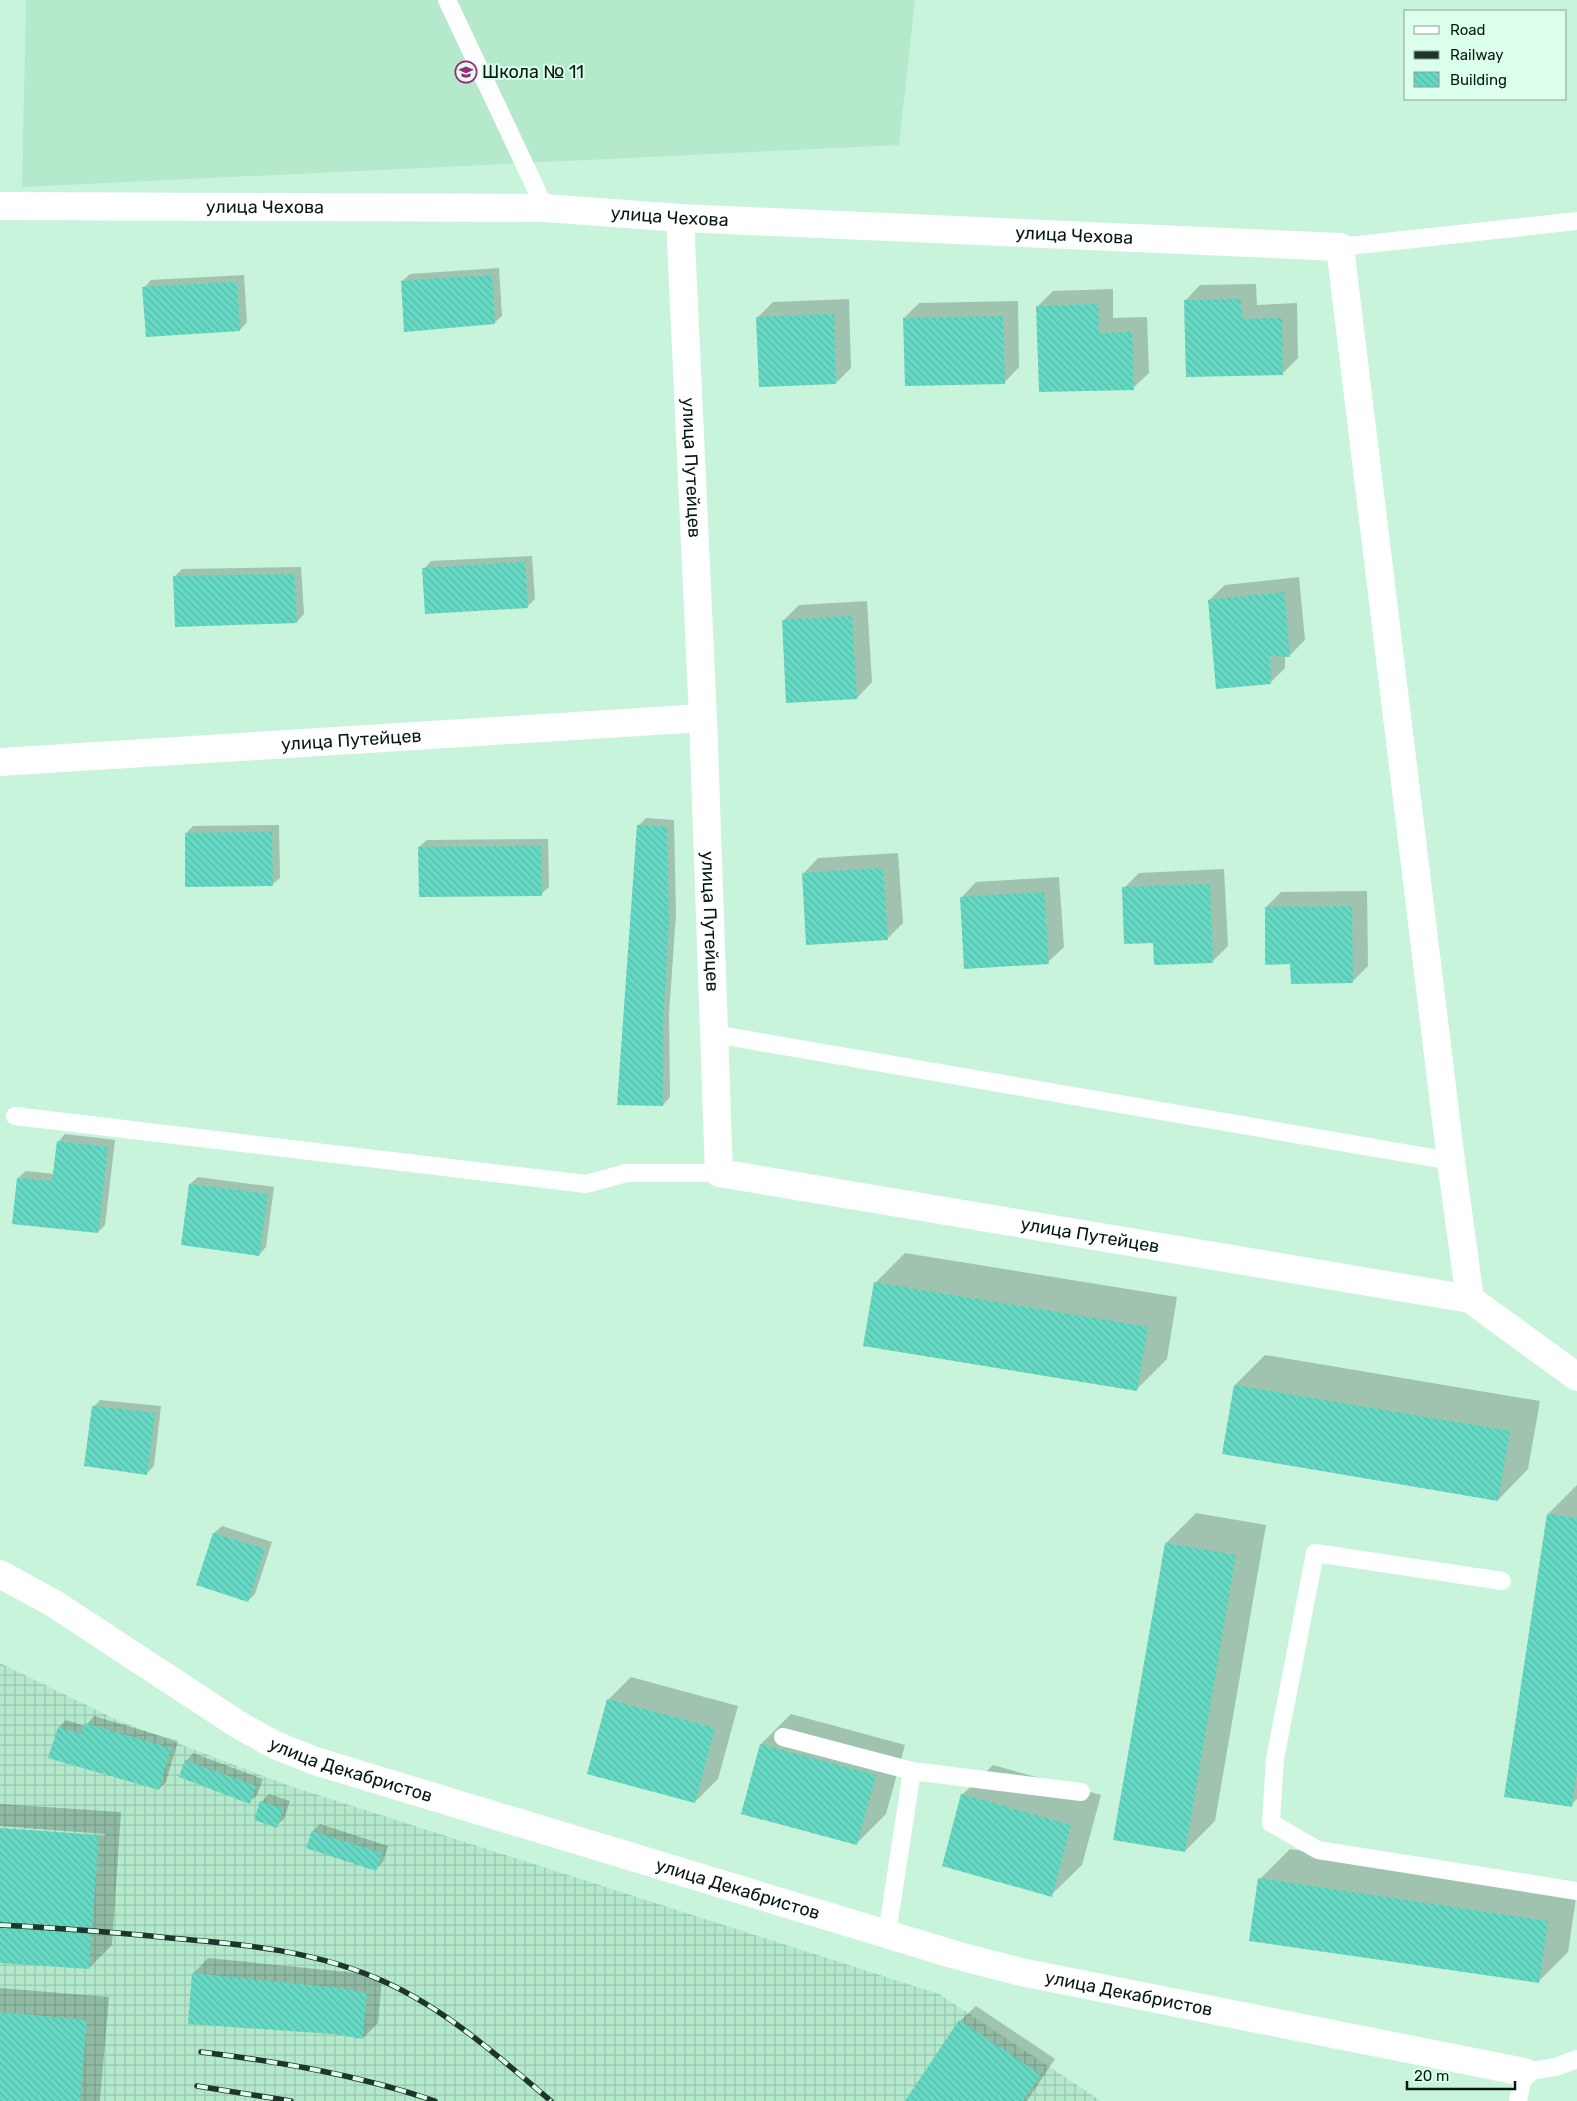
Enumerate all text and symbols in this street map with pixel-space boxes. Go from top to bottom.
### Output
legend [1404,10,1567,100]
text: Road [1450,21,1486,39]
text: Railway [1450,46,1504,64]
school or university icon: Школа № 11 [454,60,478,84]
place label: Школа № 11 [482,61,584,83]
text: Building [1450,71,1507,89]
street label: улица Чехова [206,196,324,218]
street label: улица Чехова [610,202,729,231]
street label: улица Чехова [1015,222,1134,249]
street label: улица Путейцев [677,397,706,538]
street label: улица Путейцев [280,725,422,755]
street label: улица Путейцев [697,851,724,992]
street label: улица Путейцев [1019,1213,1161,1258]
street label: улица Декабристов [265,1733,435,1807]
street label: улица Декабристов [653,1854,823,1924]
street label: улица Декабристов [1043,1966,1215,2021]
scale bar [1407,2058,1514,2090]
text: 20 m [1414,2067,1449,2085]

